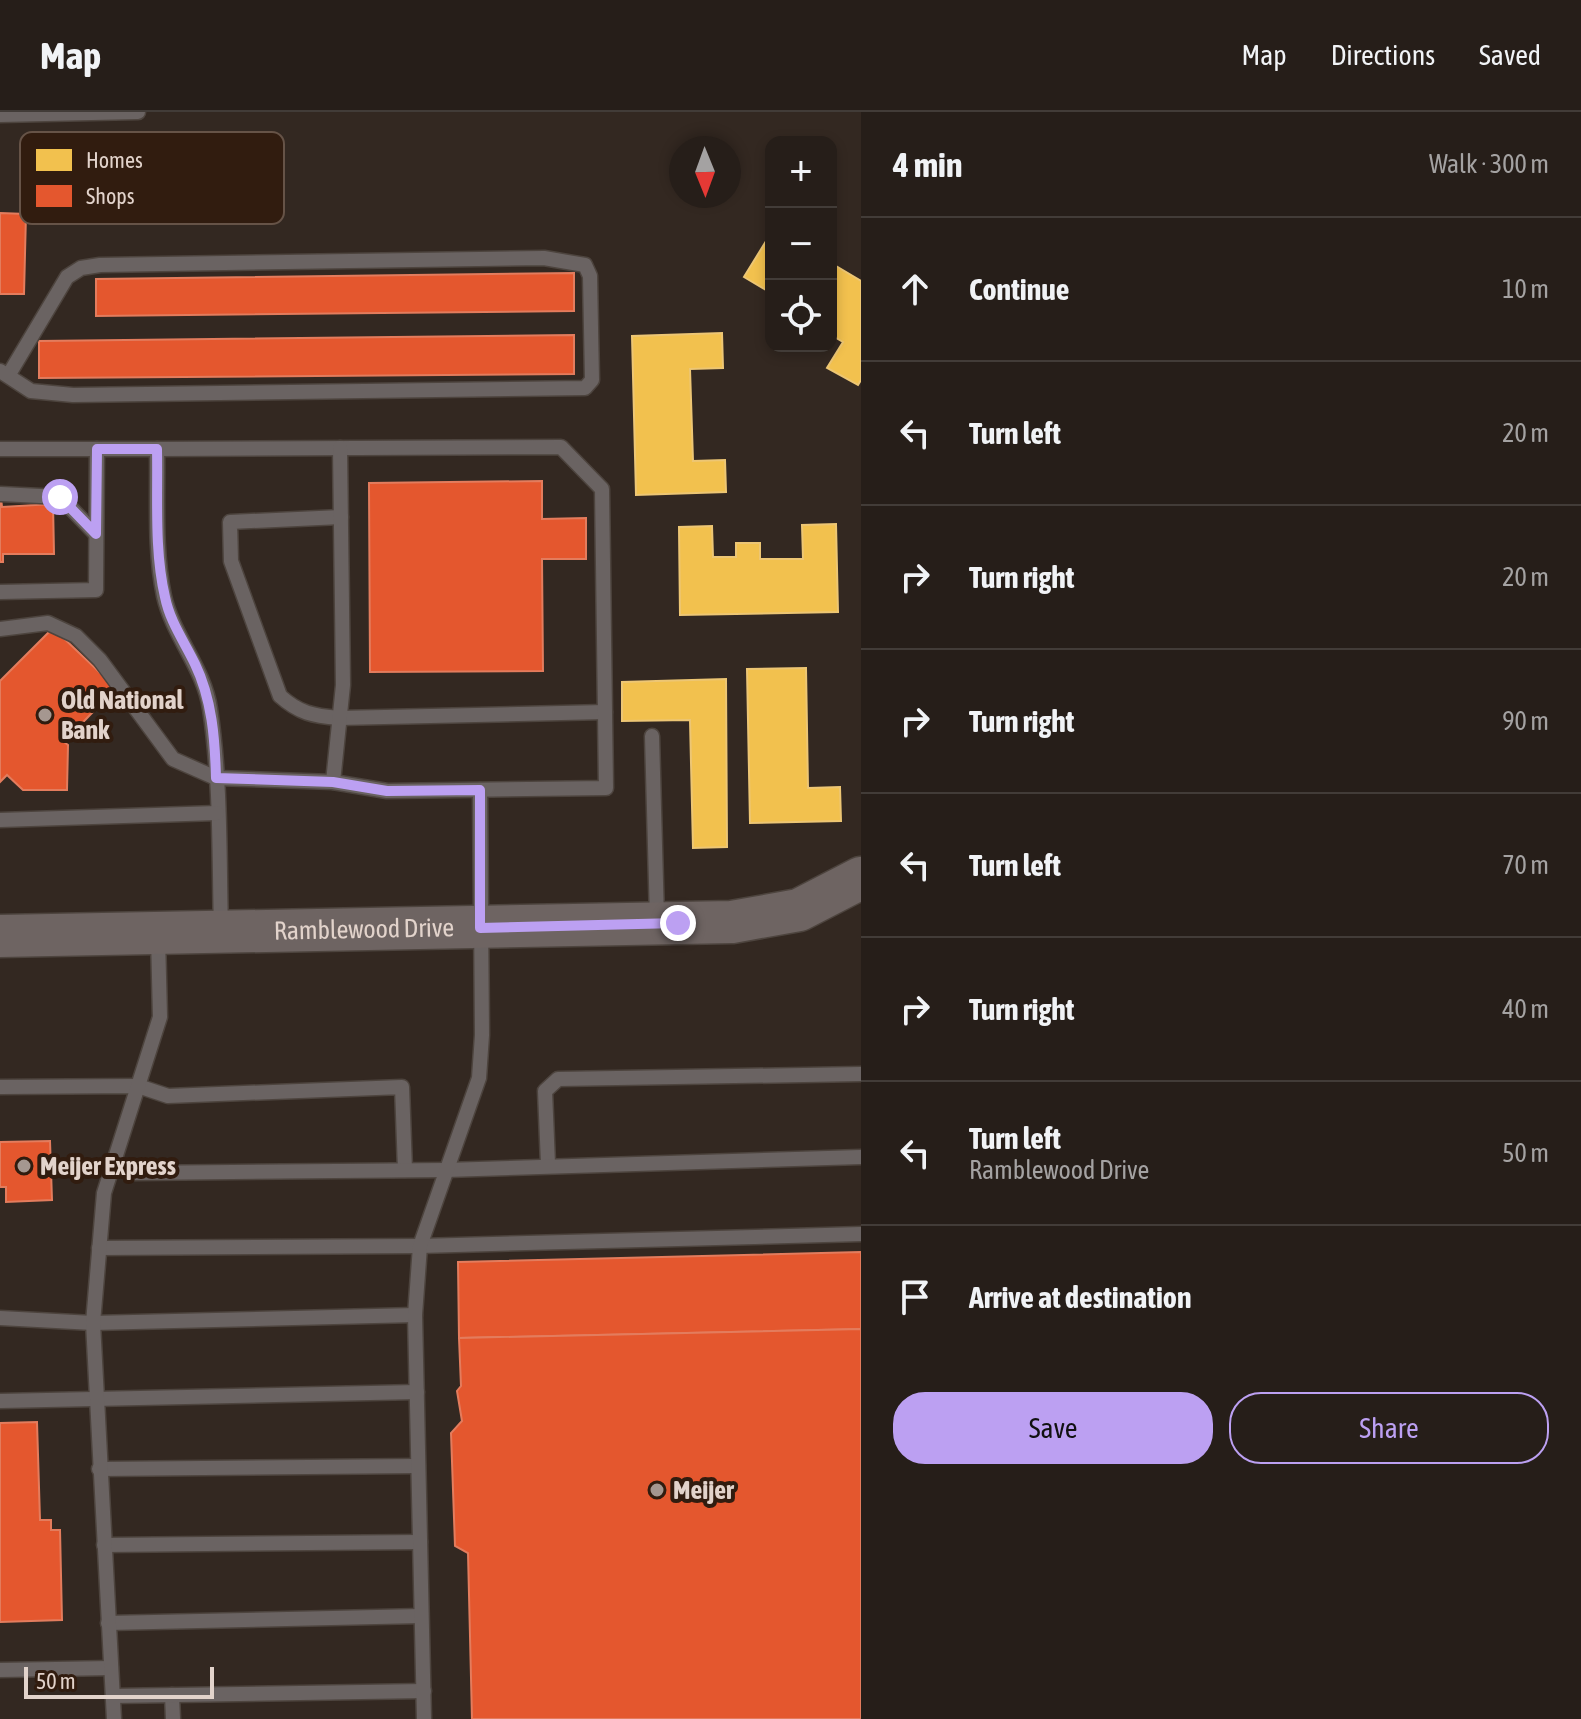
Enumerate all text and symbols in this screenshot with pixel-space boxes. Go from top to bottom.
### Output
text: Map [40,34,101,77]
text: Map [1242,39,1287,71]
text: Directions [1331,39,1435,71]
text: Saved [1479,39,1541,71]
legend [20,132,284,224]
north arrow [669,136,741,208]
map controls [765,136,837,352]
button: + [765,136,837,208]
text: 4 min [893,145,962,184]
text: Homes [86,147,143,173]
text: Walk · 300 m [1429,149,1549,179]
text: Shops [86,183,135,209]
button: − [765,208,837,280]
icon: ahead [893,267,937,311]
text: Continue [969,272,1069,306]
text: 10 m [1502,274,1549,304]
button: locate [765,280,837,352]
icon: left [893,411,937,455]
text: Turn left [969,416,1061,450]
text: 20 m [1502,418,1549,448]
route start [42,479,78,515]
icon: right [893,555,937,599]
text: Turn right [969,560,1075,594]
text: 20 m [1502,562,1549,592]
place label: Old National Bank [61,685,185,745]
icon: right [893,699,937,743]
text: Turn right [969,704,1075,738]
marker: Old National Bank [36,706,54,724]
text: 90 m [1502,706,1549,736]
icon: left [893,843,937,887]
text: Turn left [969,848,1061,882]
text: 70 m [1502,850,1549,880]
route end [660,905,696,941]
street label: Ramblewood Drive [273,912,454,946]
icon: right [893,987,937,1031]
text: Turn right [969,992,1075,1026]
text: 40 m [1502,994,1549,1024]
text: Turn left [969,1121,1061,1155]
icon: left [893,1131,937,1175]
text: 50 m [1502,1138,1549,1168]
place label: Meijer Express [40,1151,176,1181]
text: Ramblewood Drive [969,1155,1149,1185]
marker: Meijer Express [15,1157,33,1175]
icon: arrive [893,1275,937,1319]
text: Arrive at destination [969,1280,1191,1314]
button: Save [893,1392,1213,1464]
button: Share [1229,1392,1549,1464]
place label: Meijer [673,1475,735,1505]
marker: Meijer [648,1481,666,1499]
scale bar [24,1663,214,1699]
text: 50 m [36,1668,76,1694]

